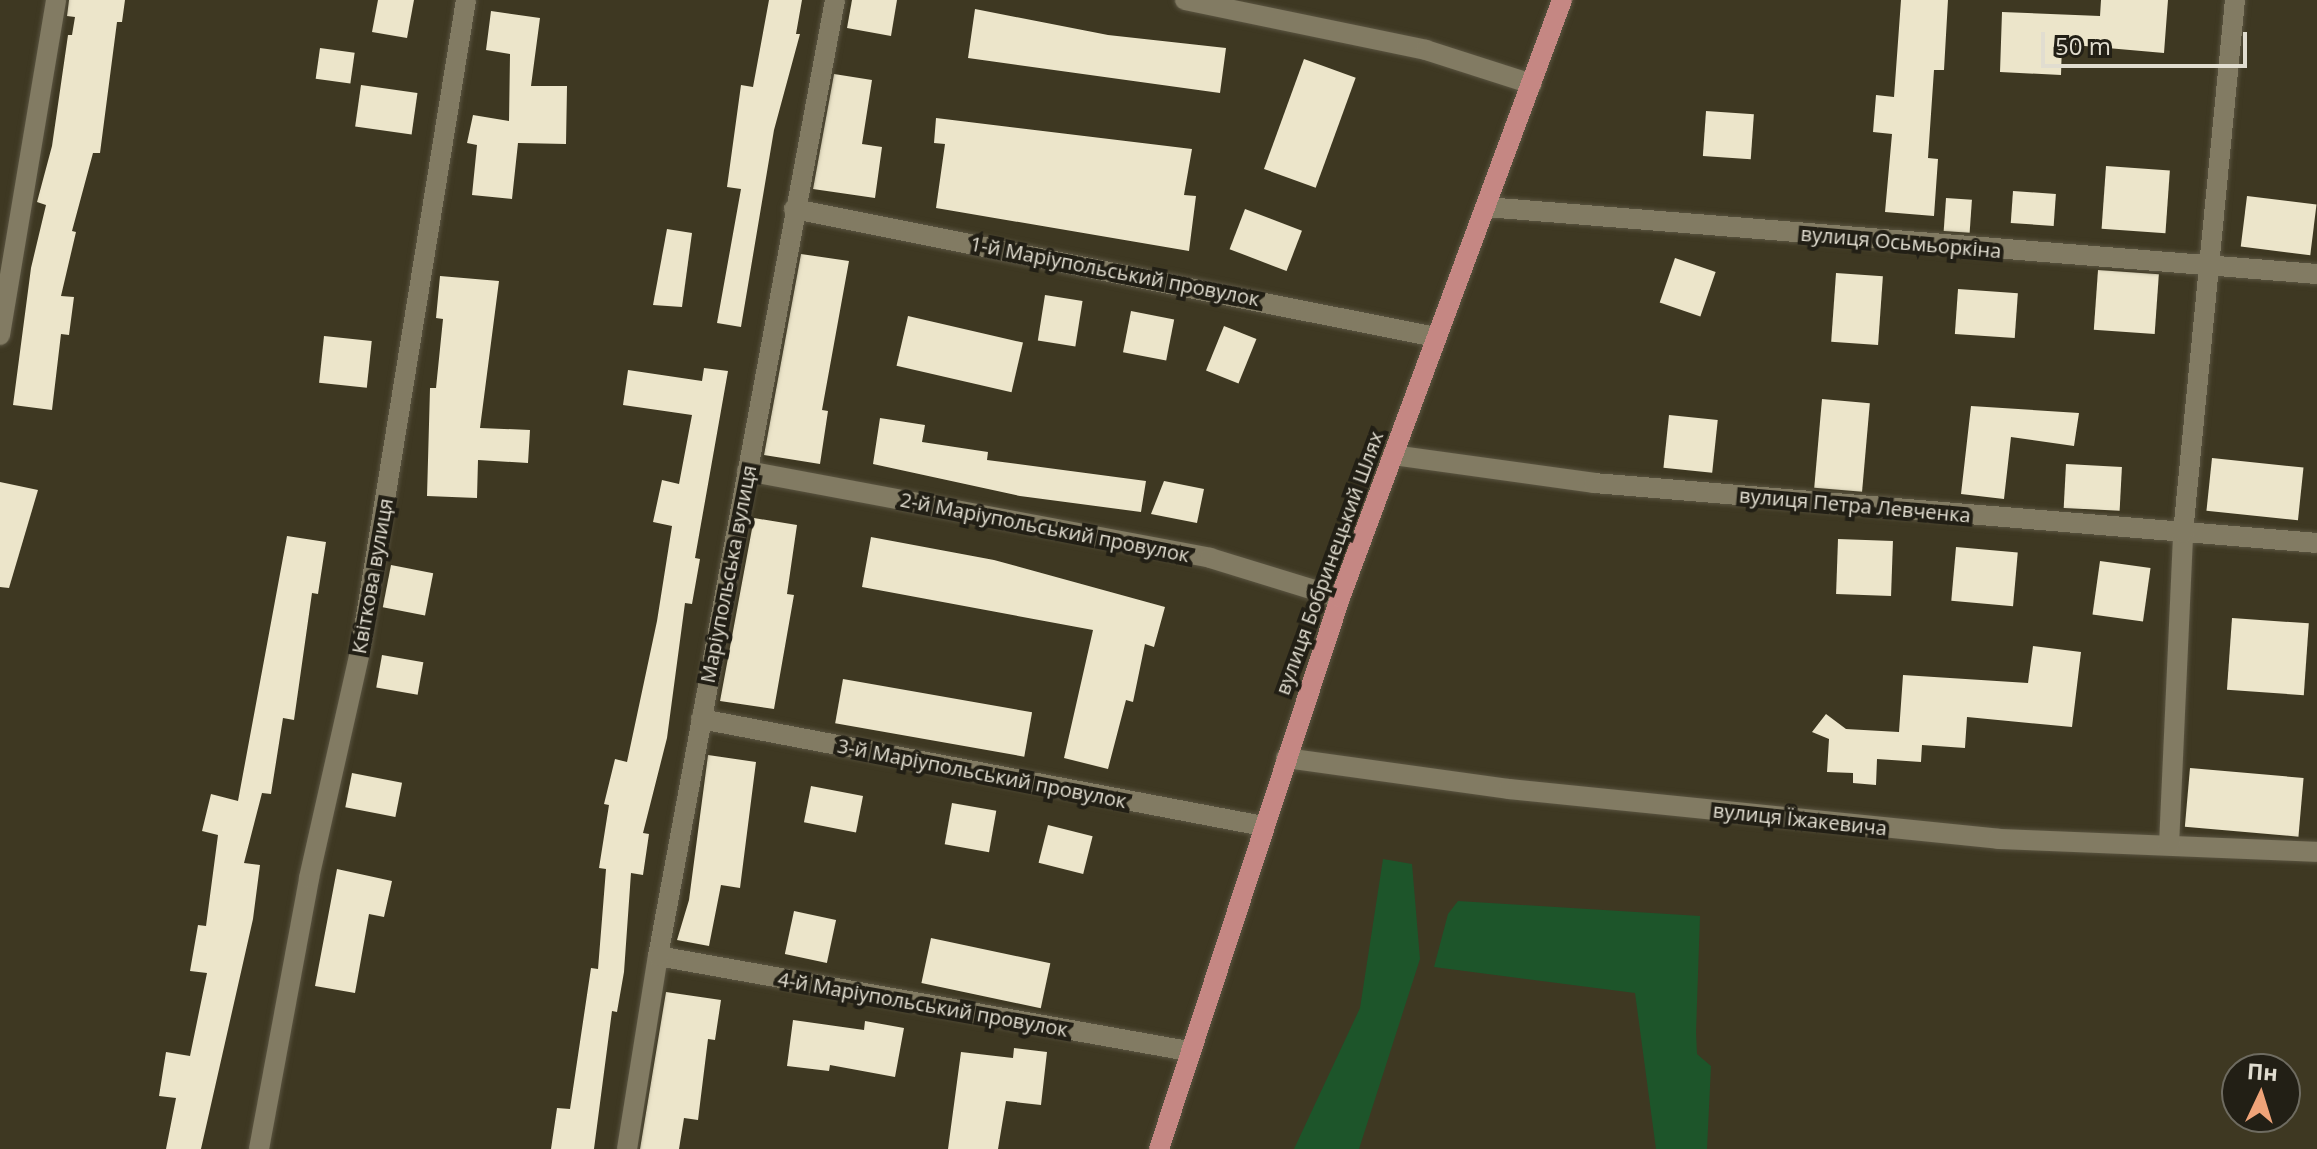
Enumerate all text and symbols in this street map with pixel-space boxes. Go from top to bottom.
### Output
scale bar [2045,16,2251,66]
text: 50 m [2055,29,2111,62]
street label: вулиця Осьмьоркіна [1800,221,2002,263]
street label: 1-й Маріупольський провулок [968,231,1262,311]
street label: вулиця Бобринецький Шлях [1270,428,1388,698]
street label: Маріупольська вулиця [695,463,761,685]
street label: вулиця Петра Левченка [1738,483,1972,527]
street label: 2-й Маріупольський провулок [898,487,1192,567]
street label: Квіткова вулиця [347,496,397,656]
street label: 3-й Маріупольський провулок [835,733,1129,813]
street label: вулиця Їжакевича [1712,798,1888,840]
street label: 4-й Маріупольський провулок [776,967,1070,1041]
north arrow [2221,1053,2301,1133]
text: Пн [2246,1055,2279,1087]

